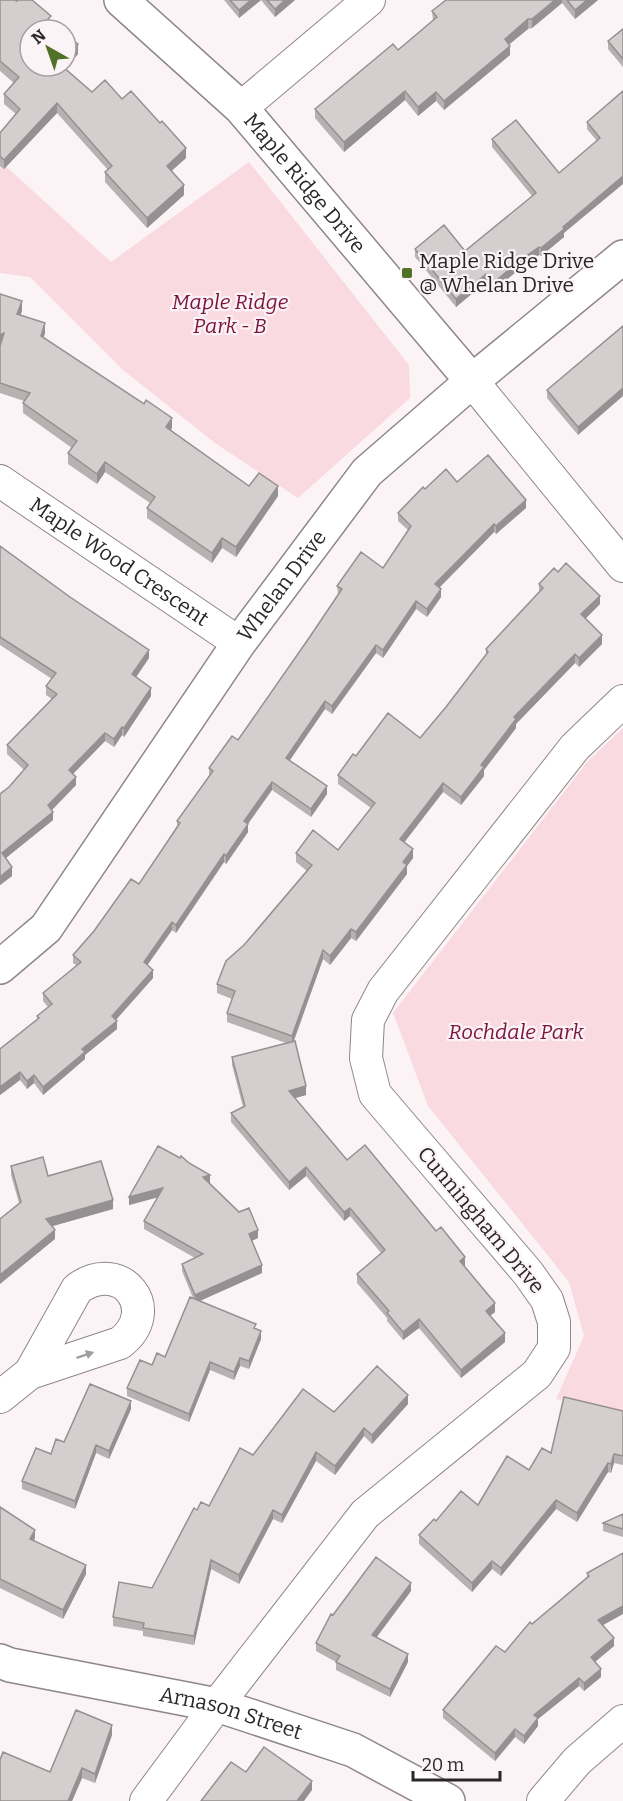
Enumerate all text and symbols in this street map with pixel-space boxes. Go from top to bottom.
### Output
north arrow [18,18,78,78]
text: N [28,26,50,48]
street label: Maple Ridge Drive [238,108,371,259]
place label: Maple Ridge Drive @ Whelan Drive [419,248,594,298]
marker: Maple Ridge Drive @ Whelan Drive [400,266,414,280]
park label: Maple Ridge Park - B [172,289,289,339]
street label: Maple Wood Crescent [25,492,214,632]
street label: Whelan Drive [232,525,332,647]
park label: Rochdale Park [448,1019,584,1045]
street label: Cunningham Drive [412,1141,550,1299]
one-way arrow [76,1349,94,1359]
street label: Arnason Street [157,1681,306,1745]
scale bar [413,1744,500,1782]
text: 20 m [422,1754,464,1776]

